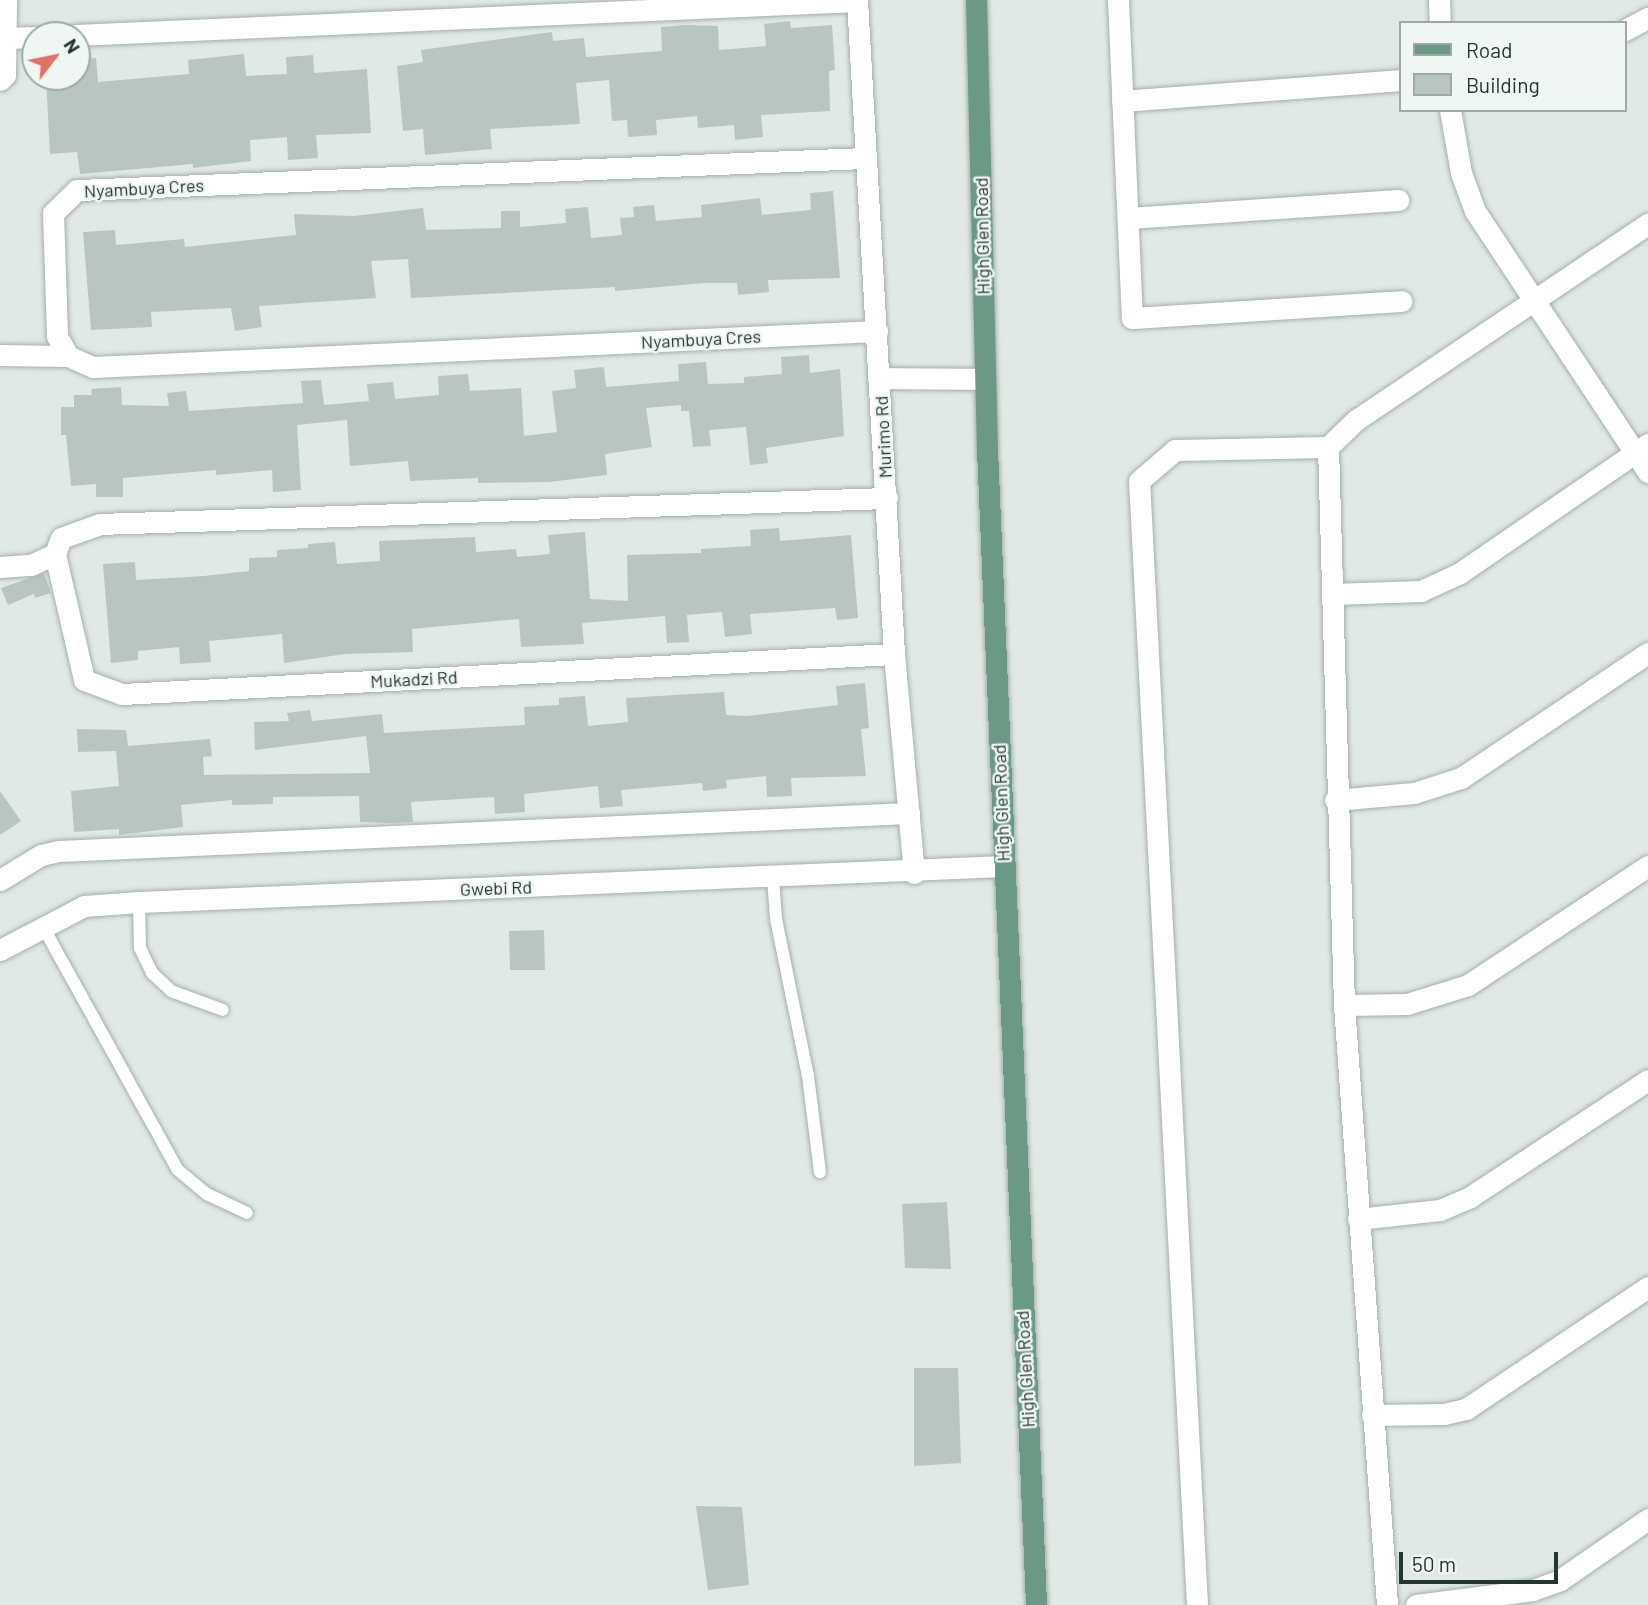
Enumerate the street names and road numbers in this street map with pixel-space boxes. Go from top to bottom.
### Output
street label: Nyambuya Cres [83,174,205,202]
street label: High Glen Road [970,177,994,295]
street label: Nyambuya Cres [640,325,762,353]
street label: Murimo Rd [870,395,896,479]
street label: Mukadzi Rd [370,666,458,692]
street label: High Glen Road [988,744,1014,862]
street label: Gwebi Rd [460,876,532,900]
street label: High Glen Road [1011,1310,1039,1428]

